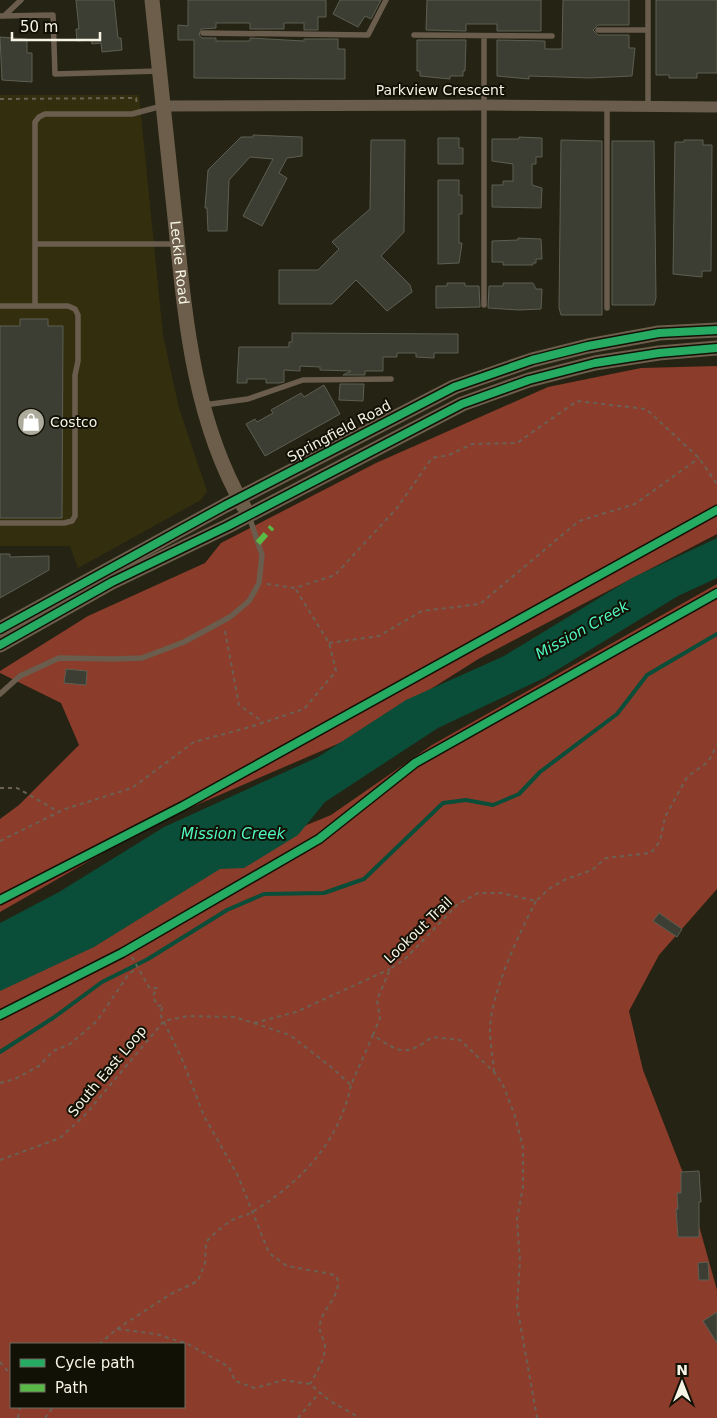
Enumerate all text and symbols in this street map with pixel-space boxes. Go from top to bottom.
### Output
scale bar [12,10,100,42]
text: 50 m [20,18,58,36]
street label: Parkview Crescent [376,82,505,98]
street label: Leckie Road [167,220,192,305]
street label: Springfield Road [284,397,394,465]
shop icon: Costco [16,407,46,437]
place label: Costco [50,414,97,430]
water label: Mission Creek [532,596,633,663]
water label: Mission Creek [181,825,286,843]
street label: Lookout Trail [381,894,455,966]
street label: South East Loop [64,1022,150,1120]
legend [10,1343,185,1408]
text: Cycle path [55,1354,135,1372]
north arrow [657,1358,707,1408]
text: N [676,1362,688,1378]
text: Path [55,1379,88,1397]

